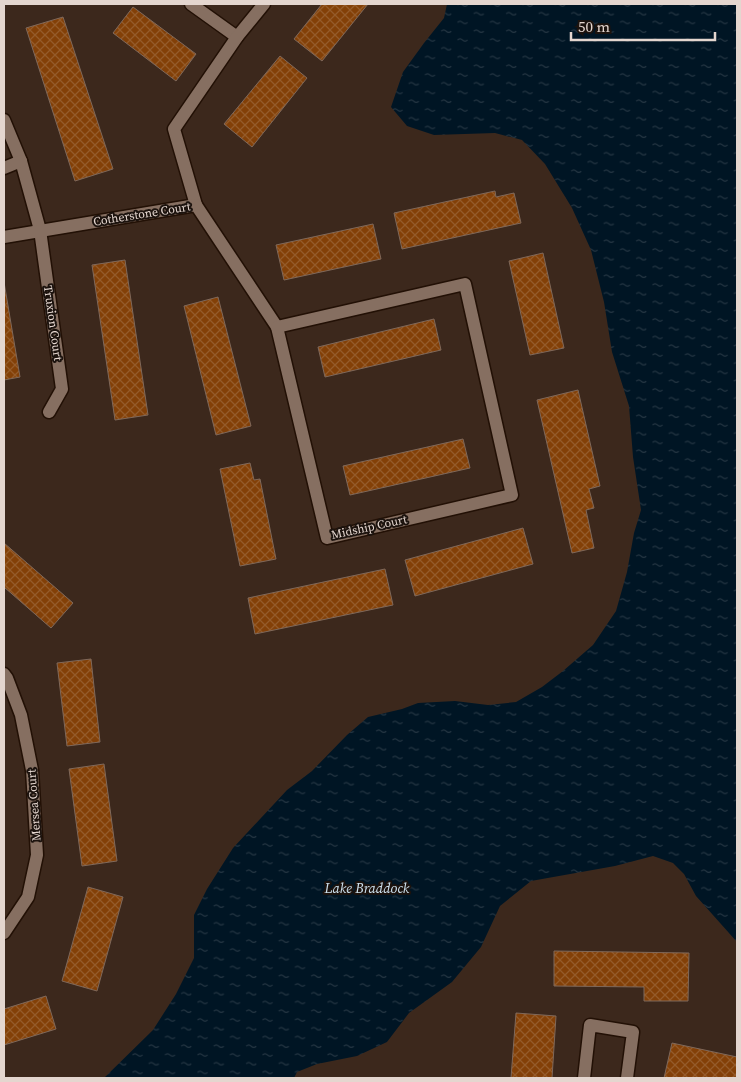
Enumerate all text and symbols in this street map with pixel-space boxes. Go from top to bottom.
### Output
scale bar [571,10,715,42]
text: 50 m [578,16,610,37]
street label: Cotherstone Court [92,198,192,230]
street label: Truxion Court [40,284,66,362]
street label: Midship Court [330,511,408,543]
street label: Mersea Court [24,768,44,841]
water label: Lake Braddock [324,878,410,898]

